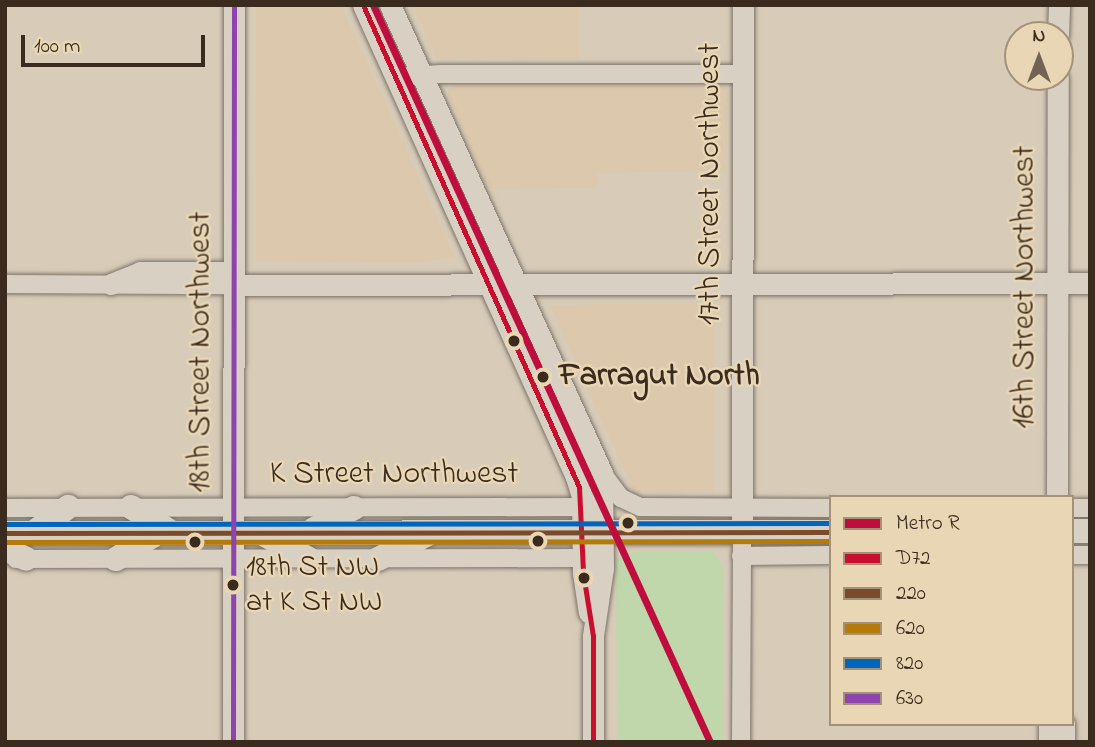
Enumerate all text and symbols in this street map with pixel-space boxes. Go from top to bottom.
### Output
scale bar [24,21,208,65]
north arrow [1004,21,1074,91]
text: N [1033,23,1045,50]
text: 100 m [34,32,80,62]
street label: 17th Street Northwest [692,43,730,325]
street label: 16th Street Northwest [1007,145,1045,429]
street label: 18th Street Northwest [183,211,221,493]
unlabelled marker [507,334,521,348]
place label: Farragut North [559,358,760,396]
marker: Farragut North [533,367,553,387]
street label: K Street Northwest [270,456,518,494]
legend [829,495,1074,726]
text: Metro R [896,509,960,539]
unlabelled marker [621,516,635,530]
unlabelled marker [531,534,545,548]
unlabelled marker [188,535,202,549]
text: D72 [896,544,931,574]
place label: 18th St NW at K St NW [246,550,382,620]
unlabelled marker [577,571,591,585]
marker: 18th St NW at K St NW [226,578,240,592]
text: 220 [896,579,926,609]
text: 620 [896,614,925,644]
text: 820 [896,649,923,679]
text: 630 [896,684,923,714]

